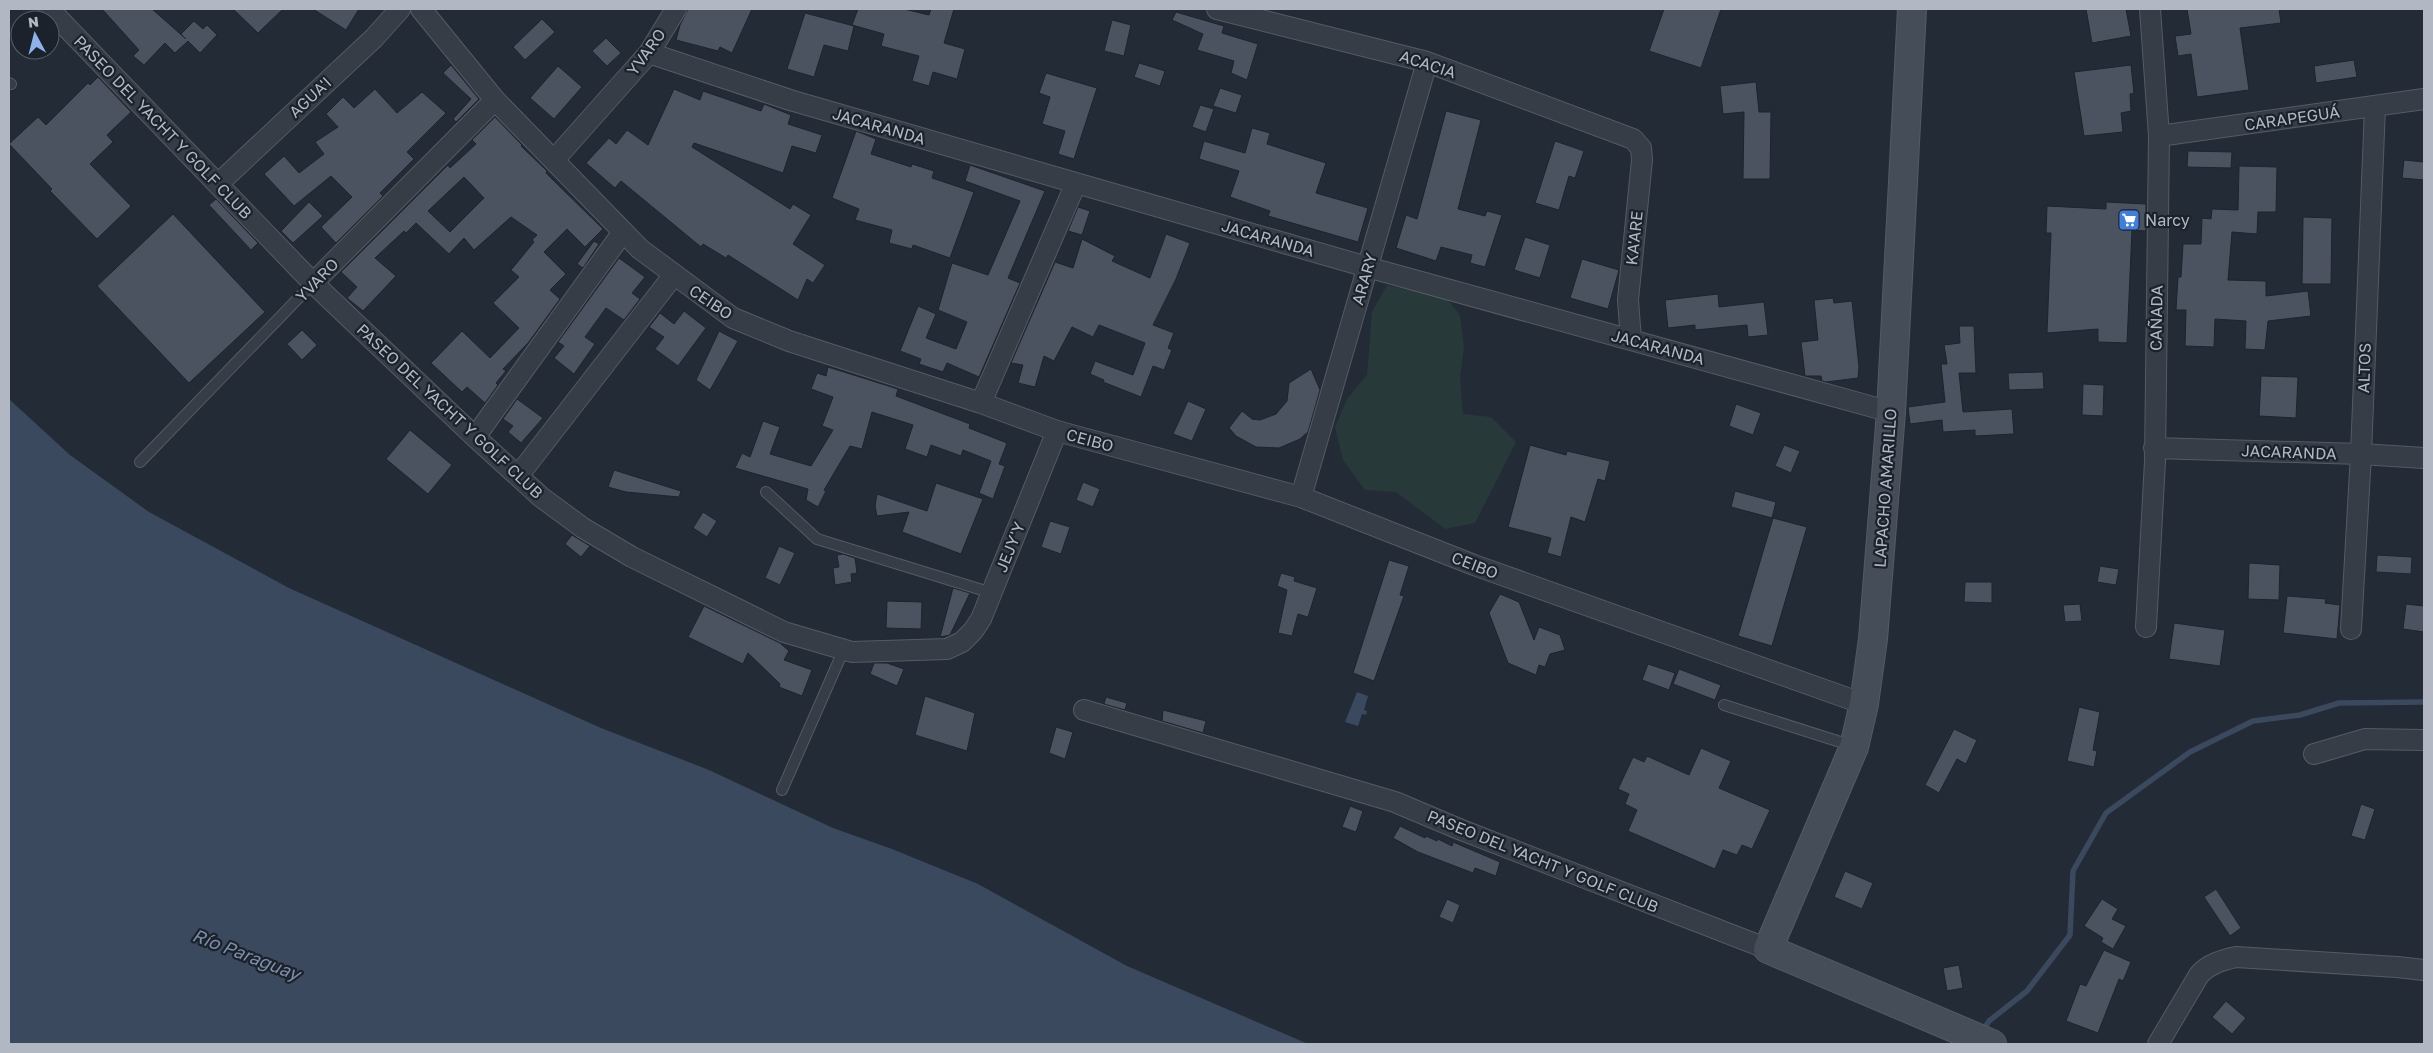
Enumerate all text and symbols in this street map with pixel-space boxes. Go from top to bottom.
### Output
north arrow [10,10,60,60]
text: N [27,13,40,31]
street label: YVARO [622,25,670,79]
street label: PASEO DEL YACHT Y GOLF CLUB [70,31,256,223]
street label: ACACIA [1397,46,1459,83]
street label: AGUA'I [285,72,335,122]
street label: CARAPEGUÁ [2243,101,2341,135]
street label: JACARANDA [830,103,928,149]
supermarket icon: Narcy [2117,208,2141,232]
street label: KA'ARE [1621,210,1647,266]
place label: Narcy [2145,210,2190,230]
street label: JACARANDA [1219,215,1317,261]
street label: ARARY [1347,250,1381,307]
street label: YVARO [291,254,343,306]
street label: CEIBO [685,280,737,324]
street label: CAÑADA [2145,285,2167,351]
street label: PASEO DEL YACHT Y GOLF CLUB [353,319,547,503]
street label: JACARANDA [1609,325,1707,369]
street label: ALTOS [2353,343,2375,393]
street label: LAPACHO AMARILLO [1869,408,1901,568]
street label: CEIBO [1064,424,1116,456]
street label: JACARANDA [2241,440,2337,464]
street label: JEJY'Y [991,518,1029,575]
street label: CEIBO [1449,547,1501,583]
street label: PASEO DEL YACHT Y GOLF CLUB [1425,805,1661,917]
water label: Río Paraguay [190,924,306,986]

